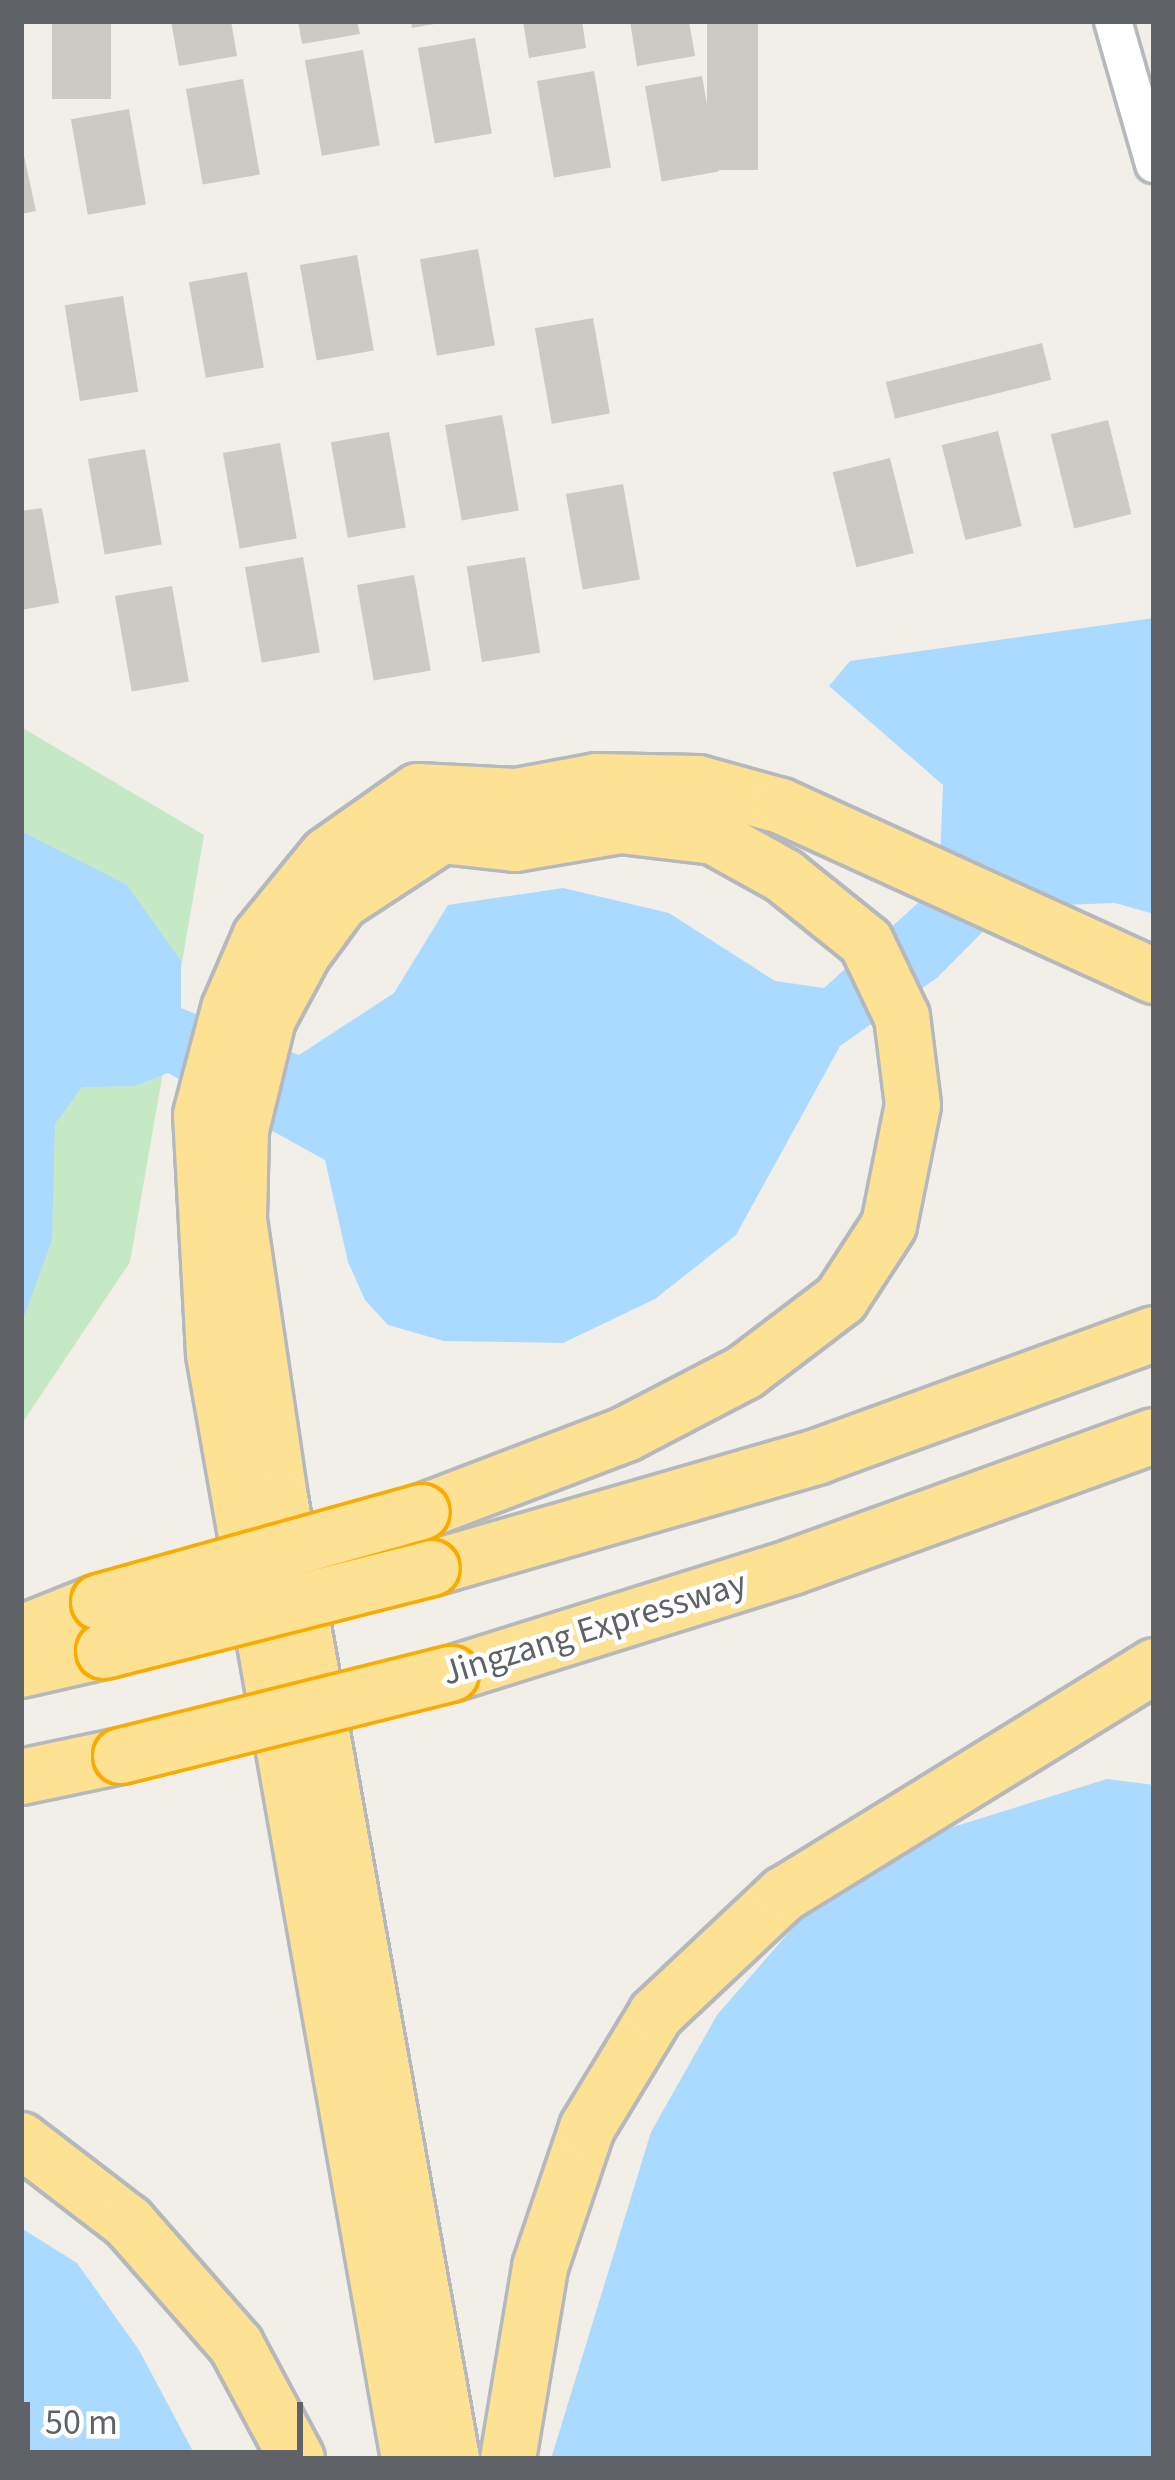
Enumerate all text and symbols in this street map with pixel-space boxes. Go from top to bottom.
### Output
street label: Jingzang Expressway [437,1561,751,1695]
scale bar [30,2378,309,2452]
text: 50 m [45,2397,118,2448]

